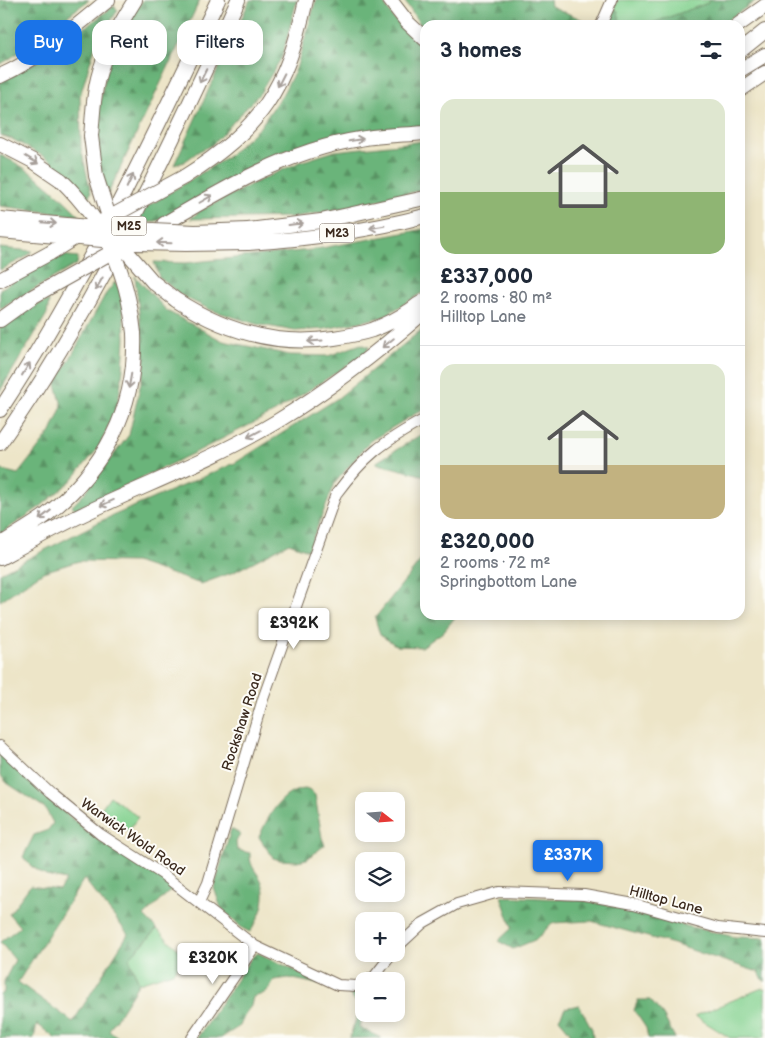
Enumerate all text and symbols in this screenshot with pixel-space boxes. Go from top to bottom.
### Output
chip: Buy [15,20,82,65]
chip: Rent [92,20,167,65]
chip: Filters [177,20,263,65]
icon: filters [697,36,725,64]
text: 3 homes [440,38,522,63]
one-way arrow [197,68,207,83]
one-way arrow [276,72,285,87]
icon: home [538,131,628,221]
one-way arrow [348,134,364,144]
one-way arrow [24,156,38,166]
one-way arrow [126,174,135,189]
one-way arrow [199,194,213,204]
road number: M25 [112,217,146,236]
one-way arrow [40,218,56,228]
one-way arrow [288,219,304,229]
one-way arrow [370,222,386,232]
road number: M23 [320,224,354,242]
one-way arrow [157,239,173,248]
text: £337,000 [440,264,533,289]
one-way arrow [94,276,104,291]
text: 2 rooms · 80 m² [440,289,552,308]
text: Hilltop Lane [440,308,526,327]
one-way arrow [307,336,323,345]
one-way arrow [382,337,395,348]
one-way arrow [22,363,32,377]
one-way arrow [125,373,135,389]
icon: home [538,397,628,487]
one-way arrow [247,430,262,439]
one-way arrow [100,498,115,508]
one-way arrow [39,509,52,520]
text: £320,000 [440,529,535,554]
text: 2 rooms · 72 m² [440,554,550,573]
text: Springbottom Lane [440,573,577,592]
pin: £392K [259,608,329,650]
text: £392K [269,614,319,633]
street label: Rockshaw Road [218,671,266,773]
north arrow [355,792,405,842]
map controls [355,792,405,1022]
street label: Warwick Wold Road [77,795,189,879]
pin: £337K [533,840,603,882]
text: £337K [544,846,592,865]
button: layers [355,852,405,902]
street label: Hilltop Lane [627,882,705,918]
button: + [355,912,405,962]
pin: £320K [178,942,248,985]
text: £320K [188,949,238,968]
button: − [355,972,405,1022]

